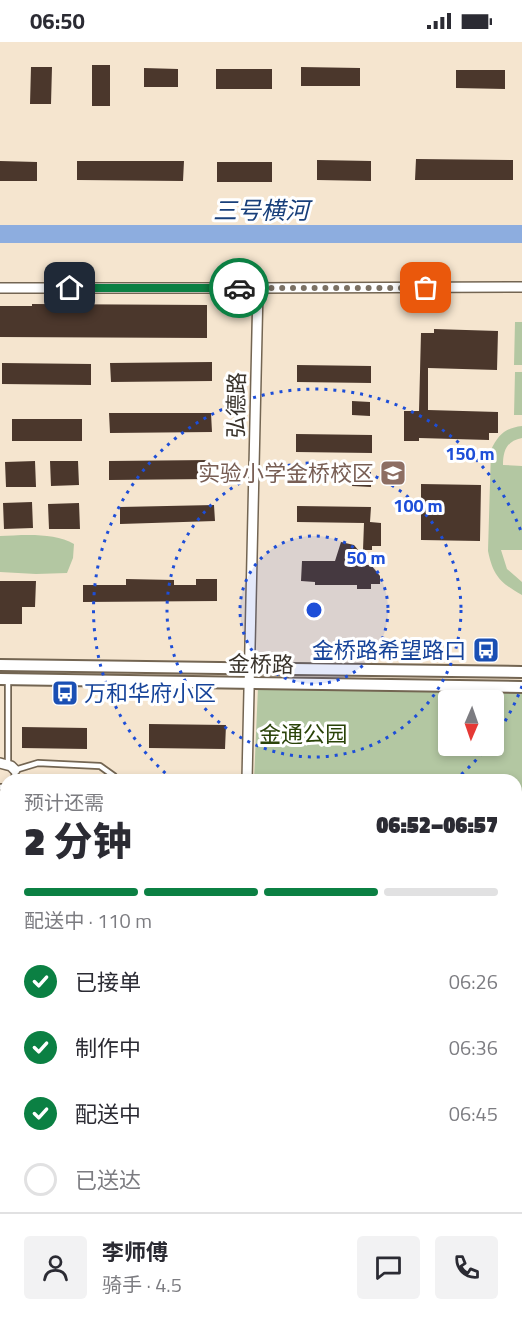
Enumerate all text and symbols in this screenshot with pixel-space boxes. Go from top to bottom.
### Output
text: 06:50 [30,4,85,38]
water label: 三号横河 [213,192,313,228]
courier [209,258,269,318]
pin [44,262,95,313]
pin [400,262,451,313]
icon: home [53,271,86,304]
icon: bag [409,271,442,304]
icon: car [223,272,256,305]
street label: 弘德路 [218,372,254,438]
text: 150 m [445,440,495,467]
place label: 实验小学金桥校区 [198,456,374,490]
school or university icon: 实验小学金桥校区 [378,458,408,488]
text: 100 m [393,492,443,519]
text: 50 m [346,544,386,571]
centre of rings [304,600,324,620]
place label: 金桥路希望路口 [312,633,466,667]
bus stop icon: 金桥路希望路口 [471,635,501,665]
street label: 金桥路 [228,646,294,682]
place label: 万和华府小区 [84,676,216,710]
bus stop icon: 万和华府小区 [50,678,80,708]
north arrow [438,690,504,756]
map controls [438,690,504,756]
park label: 金通公园 [259,717,347,751]
text: 预计还需 [24,787,104,818]
text: 06:52–06:57 [376,808,498,842]
text: 2 分钟 [24,811,132,870]
text: 配送中 · 110 m [24,905,152,936]
icon: check [24,965,57,998]
text: 已接单 [75,965,141,999]
text: 06:26 [449,966,498,997]
icon: check [24,1031,57,1064]
text: 制作中 [75,1031,141,1065]
text: 06:36 [449,1032,498,1063]
icon: check [24,1097,57,1130]
text: 配送中 [75,1097,141,1131]
text: 06:45 [449,1098,498,1129]
text: 已送达 [75,1163,141,1197]
text: 李师傅 [102,1235,168,1269]
button: person [24,1236,87,1299]
button: chat [357,1236,420,1299]
button: phone [435,1236,498,1299]
text: 骑手 · 4.5 [102,1269,182,1300]

